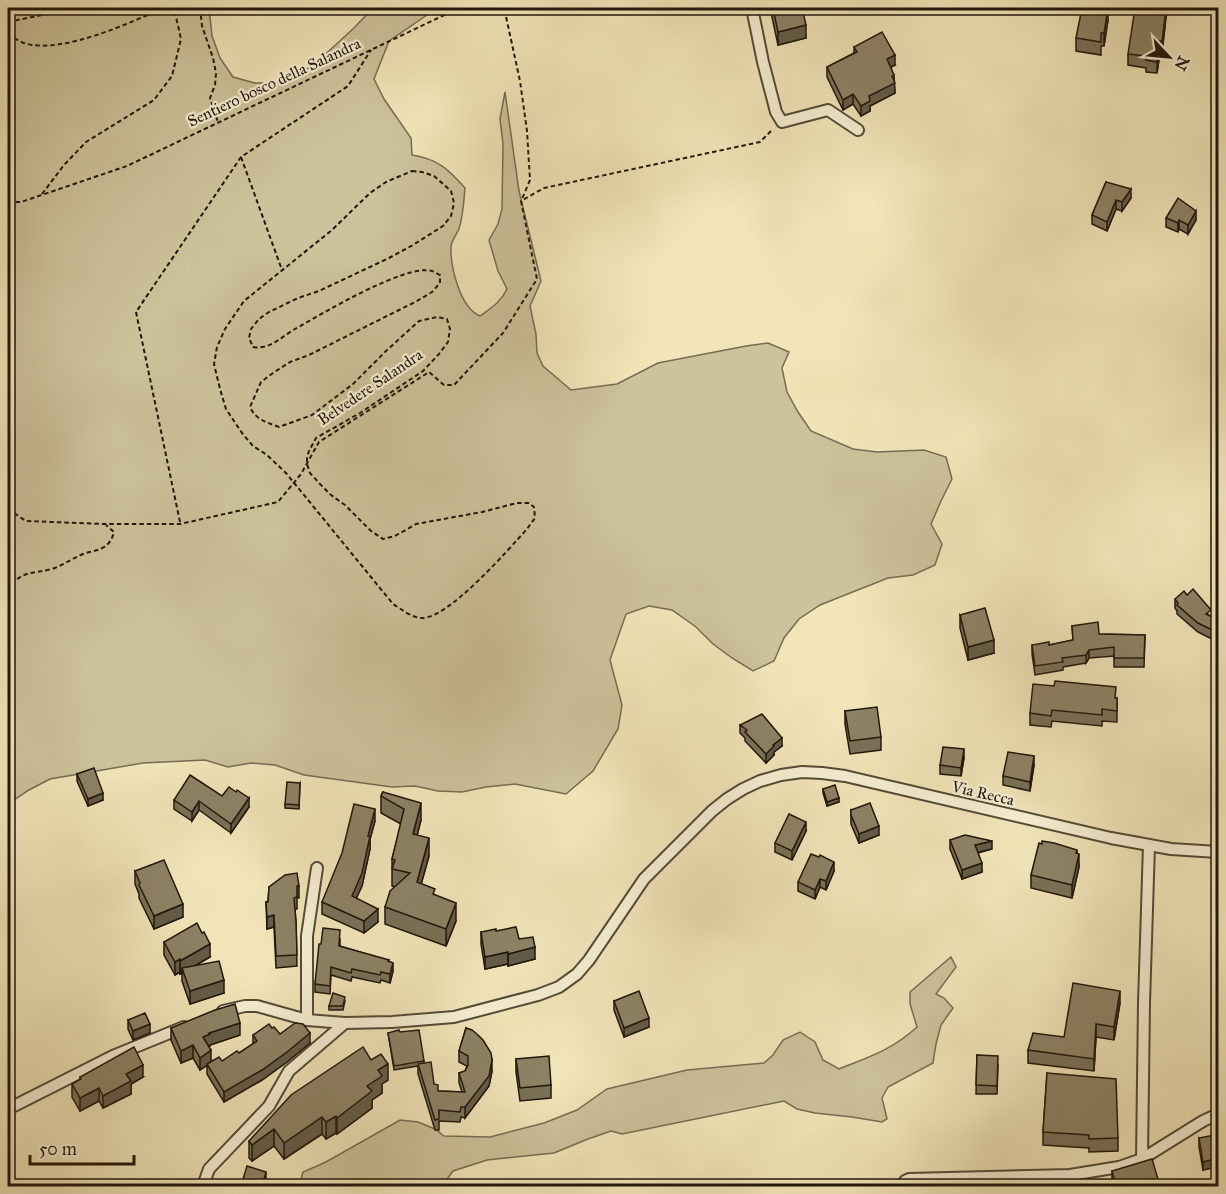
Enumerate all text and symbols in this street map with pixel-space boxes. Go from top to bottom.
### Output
north arrow [1139,27,1199,87]
street label: Sentiero bosco della Salandra [184,33,364,131]
text: N [1170,53,1194,74]
street label: Belvedere Salandra [314,345,426,429]
street label: Via Recca [949,776,1016,809]
scale bar [30,1128,134,1166]
text: 50 m [39,1138,77,1160]

